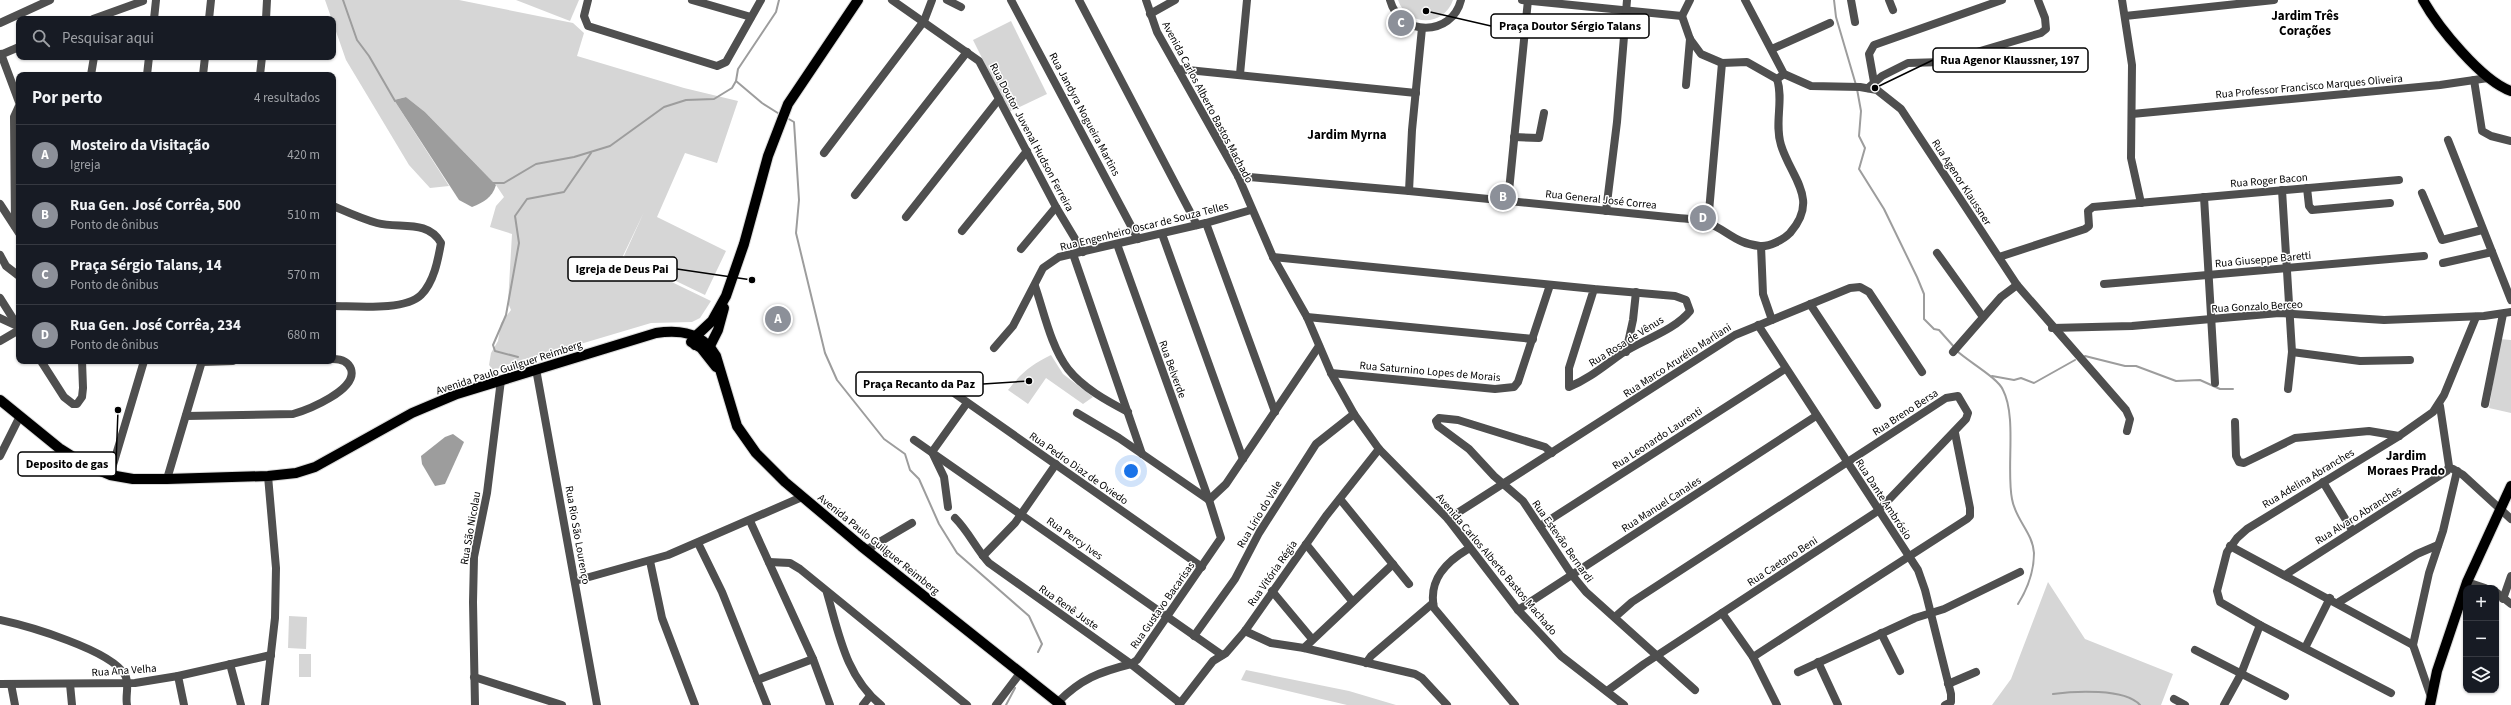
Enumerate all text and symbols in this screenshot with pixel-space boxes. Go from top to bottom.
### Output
district label: Jardim Três Corações [2271,7,2339,40]
pin: C [1388,8,1414,38]
callout: Praça Doutor Sérgio Talans [1491,14,1649,38]
search box [16,16,336,60]
text: Praça Doutor Sérgio Talans [1499,18,1641,35]
street label: Avenida Carlos Alberto Bastos Machado [1158,19,1257,186]
icon: search [30,27,52,49]
text: Pesquisar aqui [62,28,154,49]
callout: Rua Agenor Klaussner, 197 [1933,48,2088,72]
street label: Rua Jandyra Nogueira Martins [1046,50,1124,179]
text: Rua Agenor Klaussner, 197 [1940,52,2080,69]
street label: Rua Doutor Juvenal Hudson Ferreira [986,60,1077,214]
street label: Rua Professor Francisco Marques Oliveira [2215,71,2403,102]
text: Por perto [32,86,102,110]
text: 4 resultados [254,89,320,107]
district label: Jardim Myrna [1307,126,1387,144]
text: Mosteiro da Visitação [70,135,210,156]
street label: Rua Agenor Klaussner [1928,136,1995,228]
text: A [41,146,49,164]
text: 420 m [287,146,320,164]
text: Igreja [70,156,101,174]
street label: Rua Roger Bacon [2230,170,2308,191]
pin: B [1490,182,1516,212]
street label: Rua General José Correa [1545,186,1657,213]
text: Rua Gen. José Corrêa, 500 [70,195,241,216]
street label: Rua Engenheiro Oscar de Souza Telles [1058,198,1230,255]
pin: D [1690,203,1716,233]
text: B [41,206,49,224]
text: 510 m [287,206,320,224]
text: Ponto de ônibus [70,216,158,234]
street label: Rua Giuseppe Baretti [2214,248,2312,271]
text: Praça Sérgio Talans, 14 [70,255,222,276]
callout: Igreja de Deus Pai [568,257,677,281]
text: Igreja de Deus Pai [575,261,669,278]
text: C [41,266,49,284]
text: 570 m [287,266,320,284]
text: Ponto de ônibus [70,276,158,294]
street label: Rua Gonzalo Berceo [2211,297,2303,316]
pin: A [765,304,791,334]
street label: Rua Rosa de Vênus [1586,312,1667,371]
text: Rua Gen. José Corrêa, 234 [70,315,241,336]
street label: Rua Marco Arurélio Marliani [1620,320,1734,401]
text: D [41,326,49,344]
text: 680 m [287,326,320,344]
text: Ponto de ônibus [70,336,158,354]
street label: Avenida Paulo Guilguer Reimberg [434,337,585,398]
street label: Rua Belverde [1155,338,1190,401]
street label: Rua Saturnino Lopes de Morais [1359,358,1501,385]
callout: Praça Recanto da Paz [856,372,983,396]
text: Praça Recanto da Paz [863,376,975,393]
street label: Rua Breno Bersa [1869,386,1941,439]
street label: Rua Leonardo Laurenti [1609,404,1705,473]
street label: Rua Pedro Diaz de Oviedo [1026,429,1131,508]
street label: Rua Adelina Abranches [2259,445,2357,512]
district label: Jardim Moraes Prado [2367,447,2445,480]
callout: Deposito de gas [18,452,116,476]
text: Deposito de gas [26,456,108,473]
street label: Rua Dante Ambrósio [1852,456,1915,543]
your location [1121,461,1141,481]
street label: Rua Manuel Canales [1619,473,1704,536]
street label: Rua Lírio do Vale [1233,477,1286,551]
street label: Rua Alvaro Abranches [2312,483,2405,548]
street label: Rua Rio São Lourenço [561,485,594,586]
street label: Rua São Nicolau [457,490,484,566]
street label: Avenida Paulo Guilguer Reimberg [815,490,943,599]
street label: Avenida Carlos Alberto Bastos Machado [1433,490,1561,638]
street label: Rua Estevão Bernardi [1528,497,1597,586]
street label: Rua Percy Ives [1044,513,1106,564]
street label: Rua Caetano Beni [1744,533,1820,590]
street label: Rua Vitória Régia [1244,537,1301,609]
street label: Rua Gustavo Bacarisas [1127,558,1198,652]
street label: Rua Renê Juste [1036,581,1102,634]
map controls [2463,585,2499,693]
button: + [2463,585,2499,621]
button: − [2463,621,2499,657]
button: layers [2463,657,2499,693]
street label: Rua Ana Velha [91,661,157,680]

